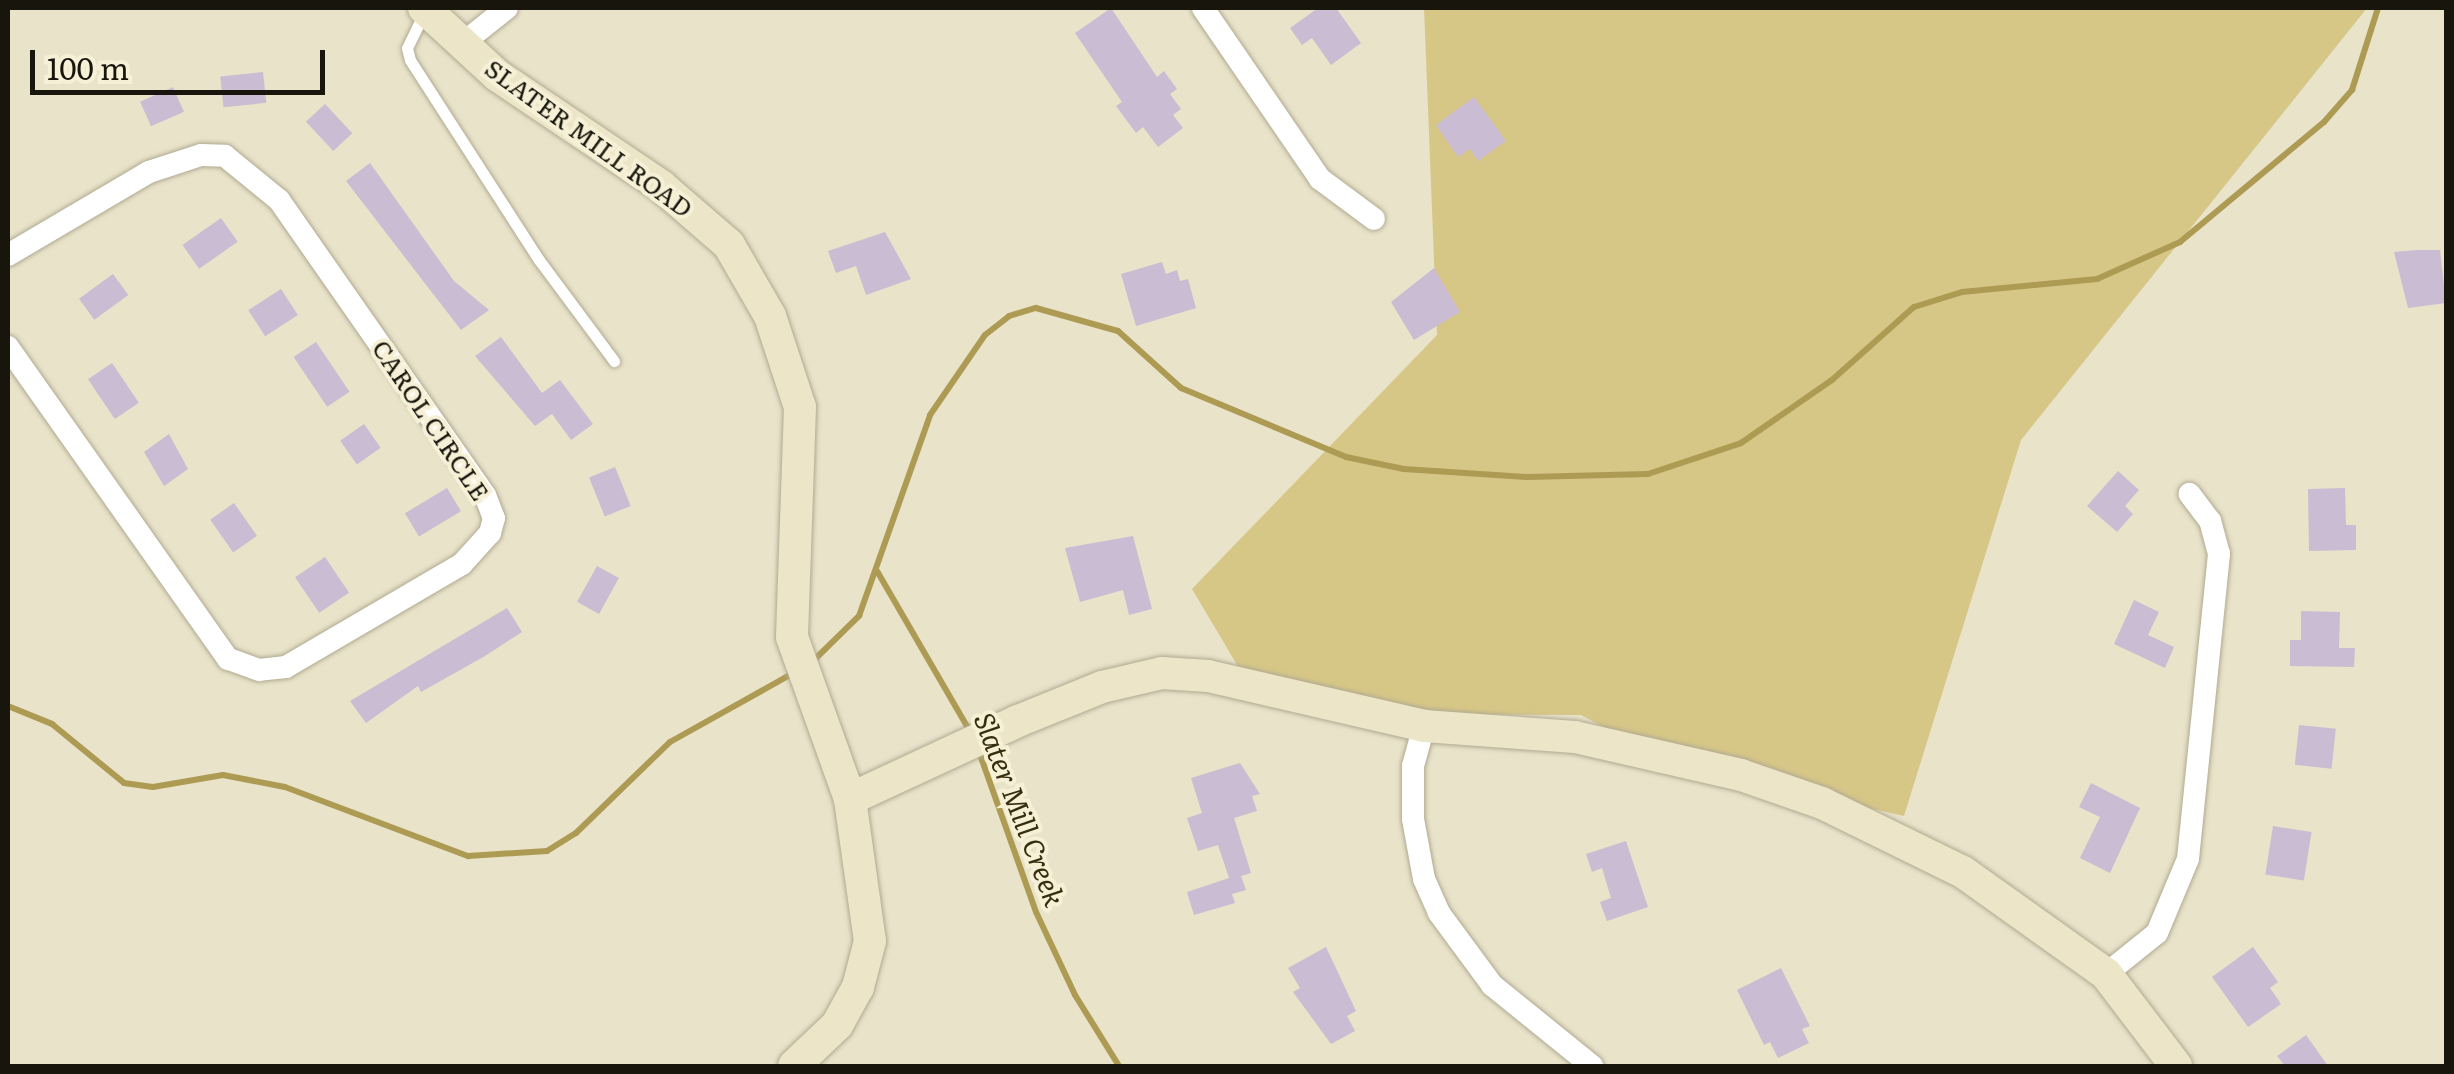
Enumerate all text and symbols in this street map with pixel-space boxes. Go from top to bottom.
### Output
scale bar [35,30,330,92]
text: 100 m [47,45,129,89]
street label: SLATER MILL ROAD [480,53,698,223]
street label: CAROL CIRCLE [366,334,496,506]
water label: Slater Mill Creek [969,707,1073,911]

